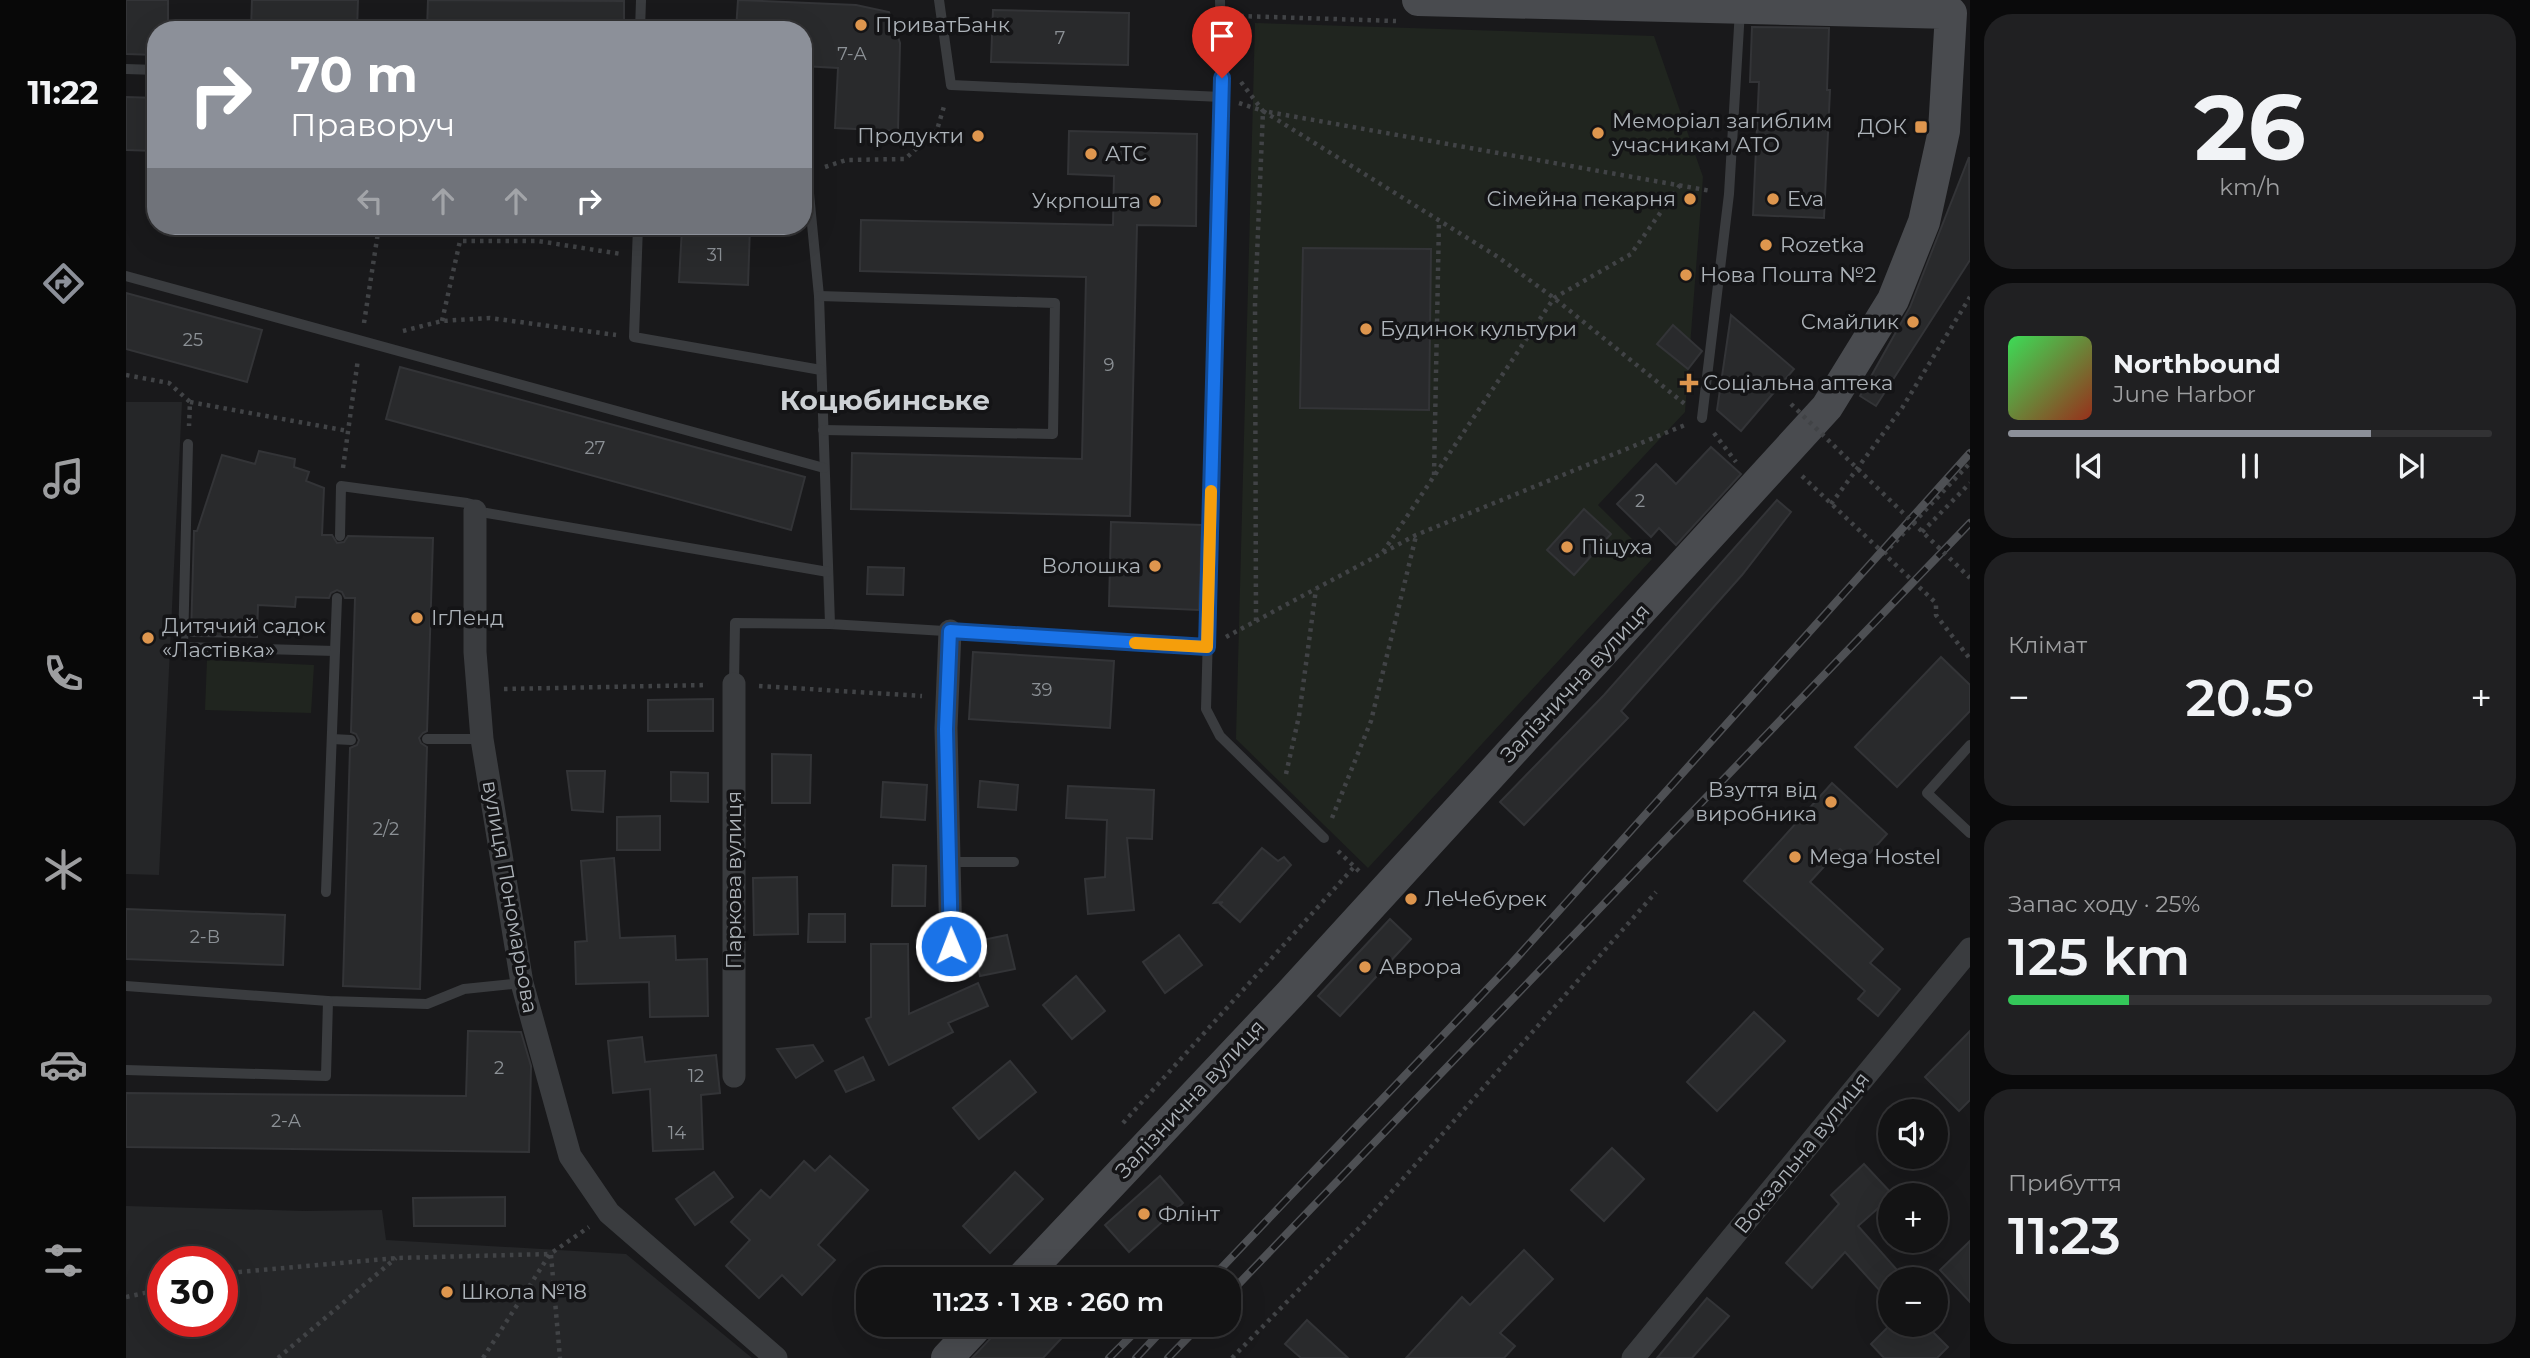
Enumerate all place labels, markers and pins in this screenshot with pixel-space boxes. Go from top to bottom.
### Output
pin [1192,6,1252,78]
place label: ПриватБанк [875,12,1010,37]
marker: ПриватБанк [853,17,869,33]
place label: Меморіал загиблим учасникам АТО [1611,108,1832,157]
place label: ДОК [1858,114,1907,139]
marker: ДОК [1913,119,1929,135]
place label: Продукти [857,123,964,148]
marker: Меморіал загиблим учасникам АТО [1590,125,1606,141]
marker: Продукти [970,128,986,144]
place label: АТС [1105,141,1147,166]
marker: АТС [1083,146,1099,162]
place label: Сімейна пекарня [1487,186,1676,211]
place label: Eva [1787,186,1824,211]
place label: Укрпошта [1032,188,1141,213]
marker: Сімейна пекарня [1682,191,1698,207]
marker: Eva [1765,191,1781,207]
marker: Укрпошта [1147,193,1163,209]
place label: Rozetka [1780,232,1865,257]
marker: Rozetka [1758,237,1774,253]
place label: Нова Пошта №2 [1700,262,1877,287]
marker: Нова Пошта №2 [1678,267,1694,283]
place label: Смайлик [1801,309,1899,334]
marker: Смайлик [1905,314,1921,330]
place label: Будинок культури [1380,316,1577,341]
marker: Будинок культури [1358,321,1374,337]
place label: Соціальна аптека [1703,370,1893,395]
marker: Соціальна аптека [1681,375,1697,391]
place label: Піцуха [1581,534,1653,559]
marker: Піцуха [1559,539,1575,555]
place label: Волошка [1042,553,1141,578]
marker: Волошка [1147,558,1163,574]
place label: ІгЛенд [431,605,504,630]
marker: ІгЛенд [409,610,425,626]
place label: Дитячий садок «Ластівка» [162,613,326,662]
marker: Дитячий садок «Ластівка» [140,630,156,646]
place label: Взуття від виробника [1695,777,1817,826]
marker: Взуття від виробника [1823,794,1839,810]
place label: Mega Hostel [1809,844,1941,869]
marker: Mega Hostel [1787,849,1803,865]
place label: ЛеЧебурек [1425,886,1547,911]
marker: ЛеЧебурек [1403,891,1419,907]
place label: Аврора [1379,954,1462,979]
marker: Аврора [1357,959,1373,975]
place label: Флінт [1158,1201,1220,1226]
marker: Флінт [1136,1206,1152,1222]
place label: Школа №18 [461,1279,587,1304]
marker: Школа №18 [439,1284,455,1300]

